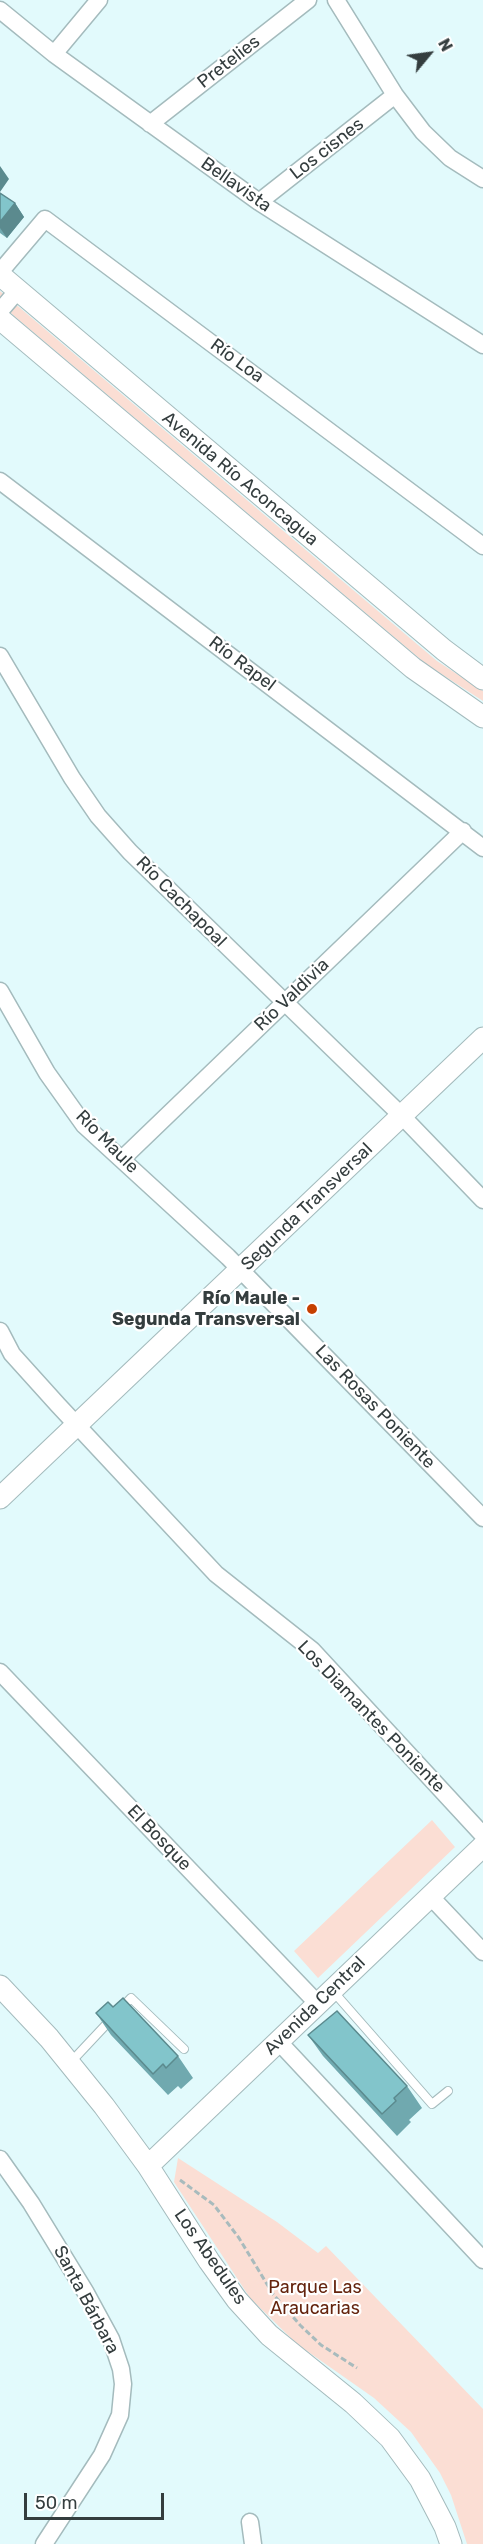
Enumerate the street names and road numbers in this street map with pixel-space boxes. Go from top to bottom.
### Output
street label: Pretelies [193,31,265,93]
street label: Los cisnes [286,114,368,184]
street label: Bellavista [197,153,275,217]
street label: Río Loa [206,334,268,388]
street label: Avenida Río Aconcagua [158,407,322,551]
street label: Río Rapel [204,632,280,696]
street label: Río Cachapoal [131,852,231,952]
street label: Río Valdivia [250,954,334,1036]
street label: Río Maule [71,1106,143,1178]
street label: Segunda Transversal [237,1139,377,1275]
street label: Las Rosas Poniente [310,1341,440,1473]
street label: Los Diamantes Poniente [293,1636,449,1798]
street label: El Bosque [122,1801,196,1875]
street label: Avenida Central [260,1952,370,2060]
street label: Los Abedules [169,2205,251,2309]
street label: Santa Bárbara [48,2242,124,2358]

